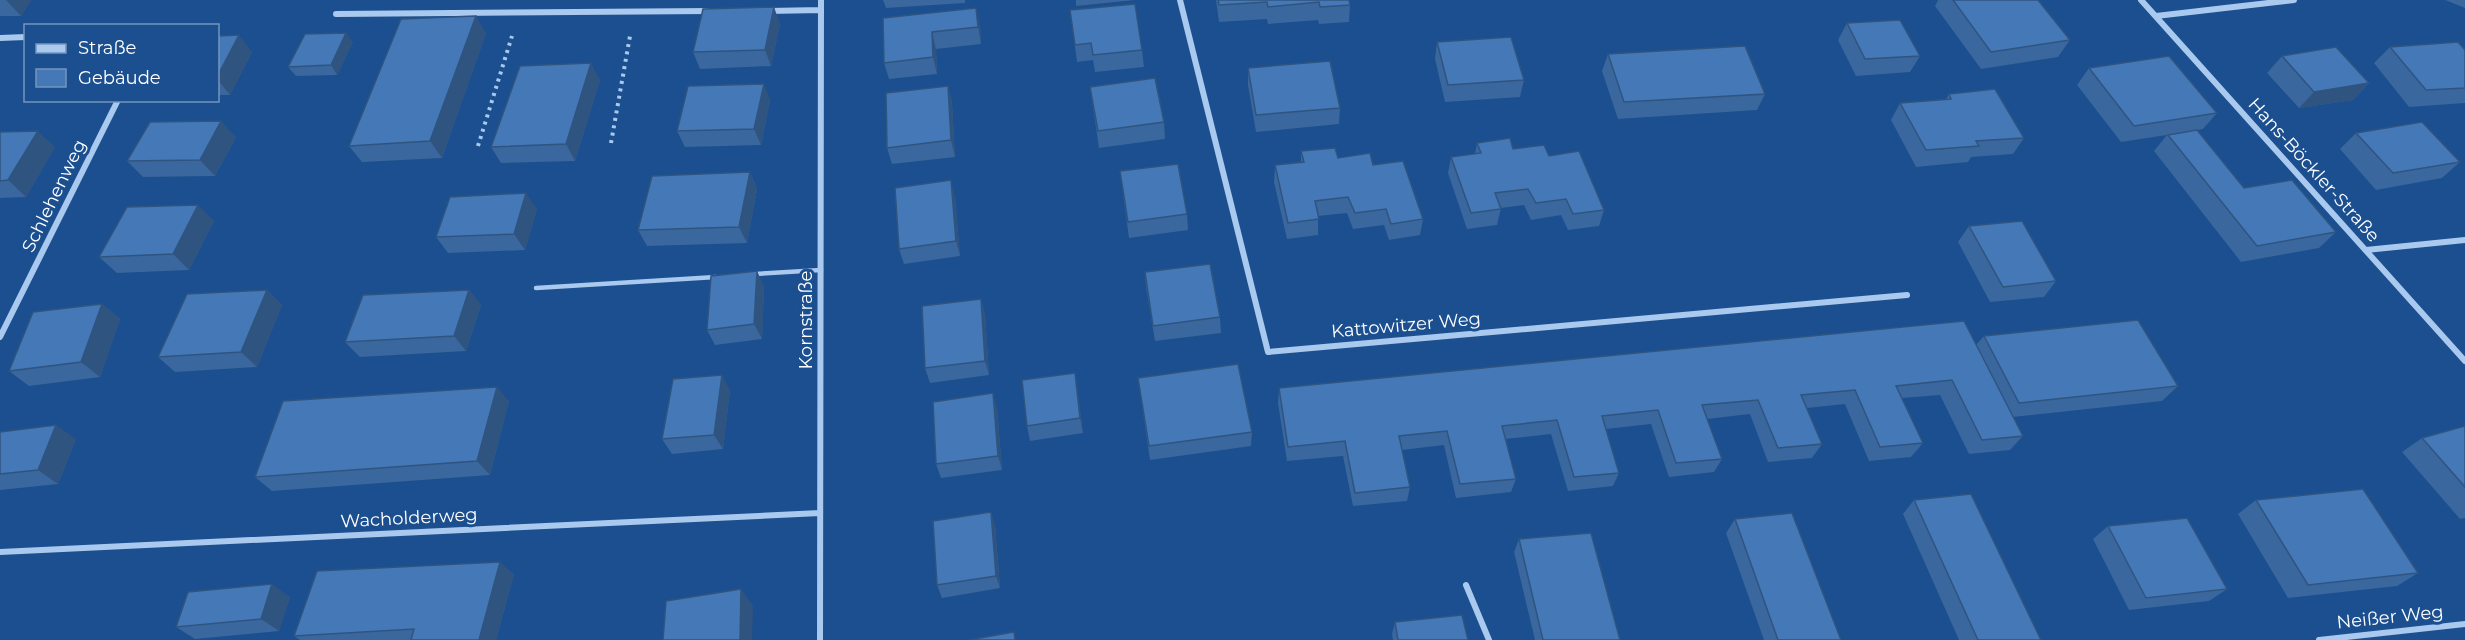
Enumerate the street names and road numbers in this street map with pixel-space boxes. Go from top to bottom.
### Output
street label: Hans-Böckler-Straße [2243,93,2385,247]
street label: Schlehenweg [17,136,91,256]
street label: Kornstraße [795,270,817,370]
street label: Kattowitzer Weg [1330,308,1482,342]
street label: Wacholderweg [340,503,478,533]
street label: Neißer Weg [2335,600,2445,634]

